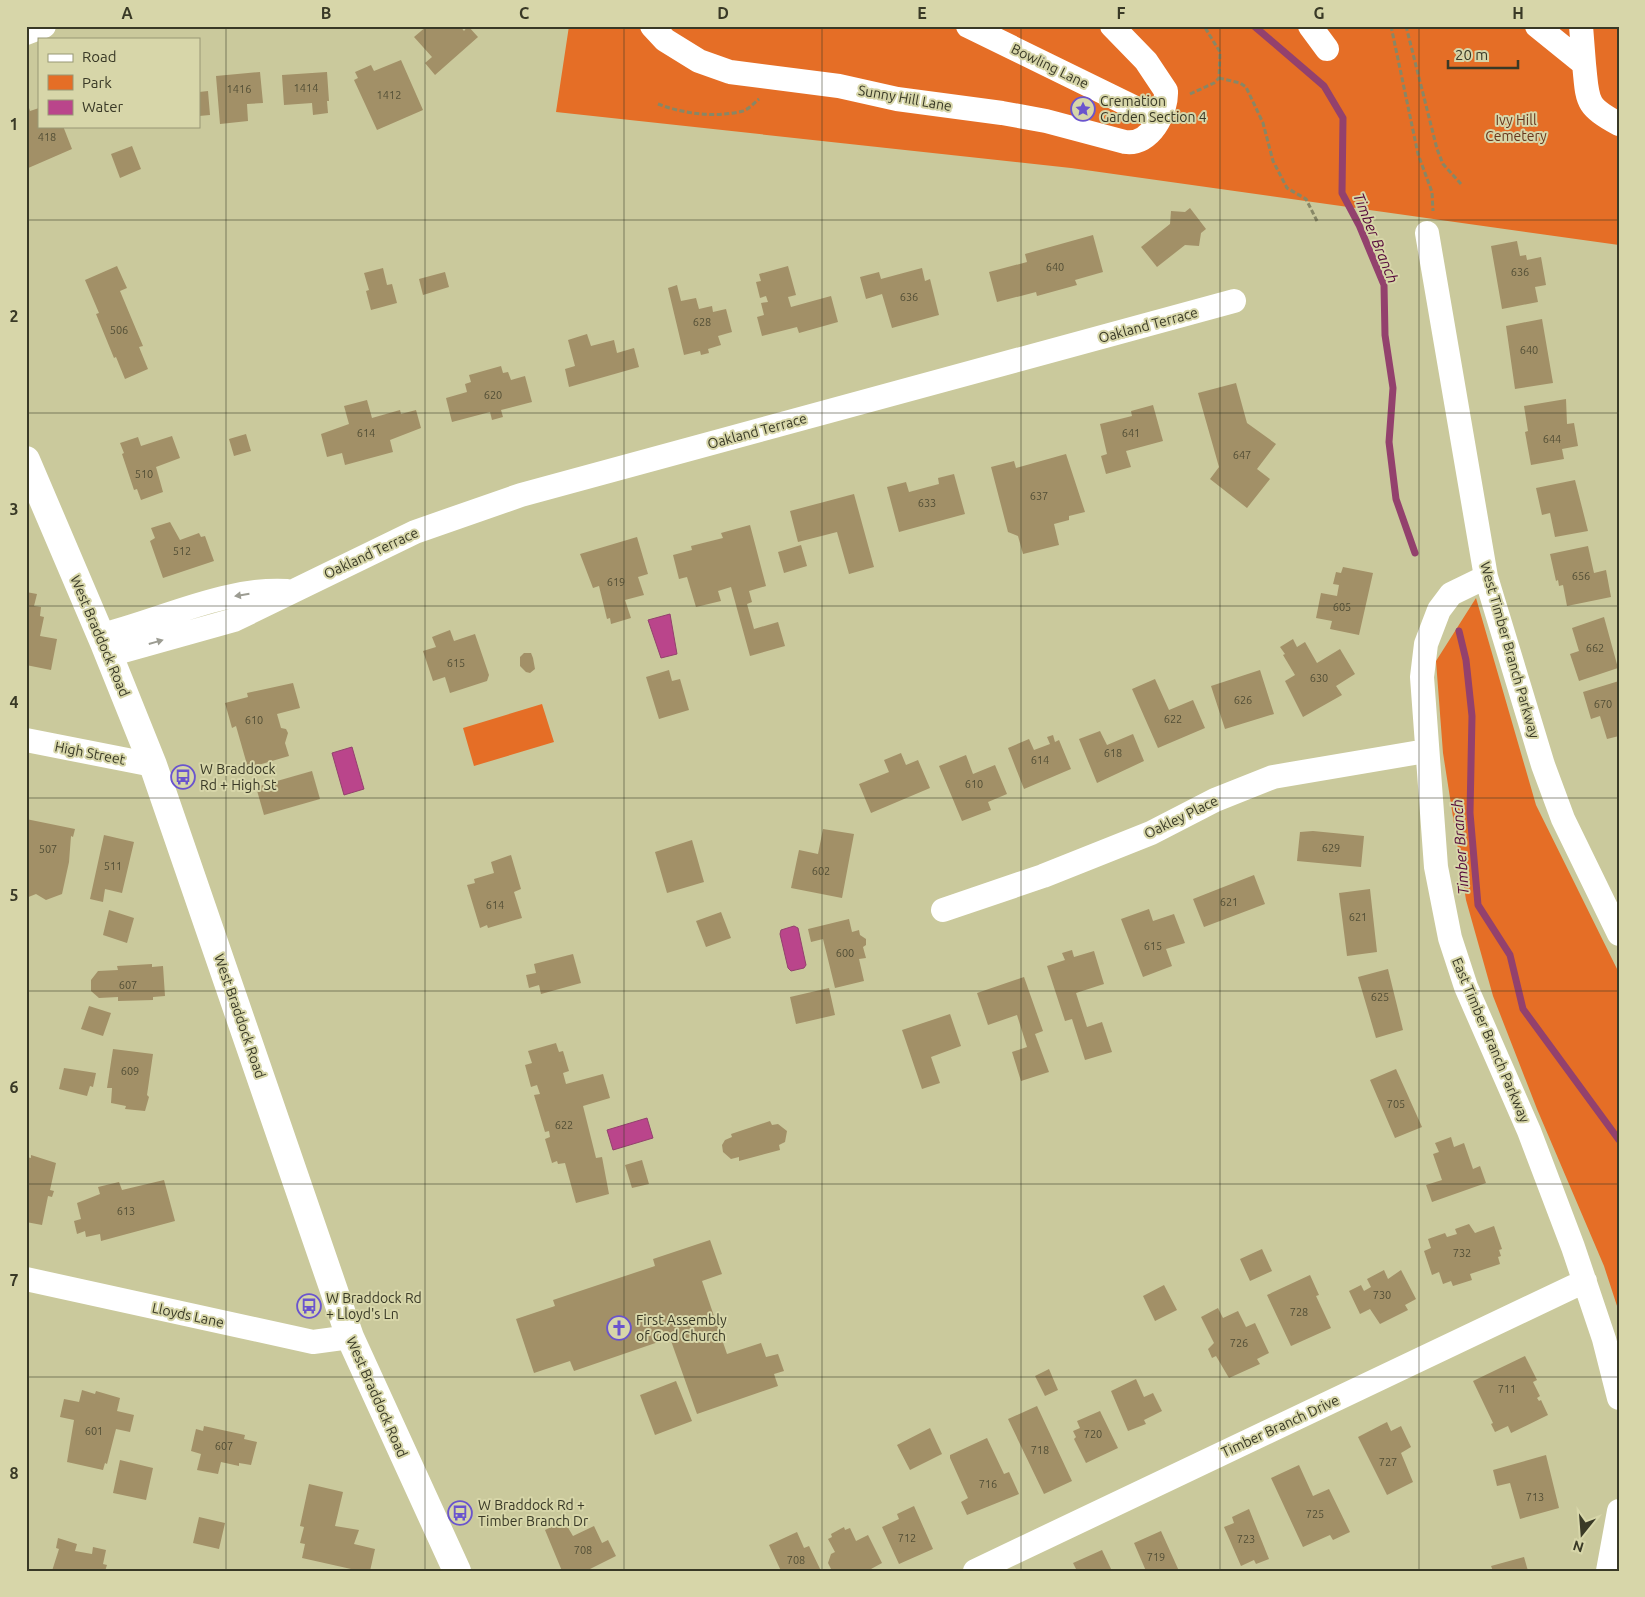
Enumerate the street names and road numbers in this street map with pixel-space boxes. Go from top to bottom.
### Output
street label: Bowling Lane [1009,40,1091,92]
street label: Sunny Hill Lane [857,82,953,114]
street label: Oakland Terrace [1097,304,1199,346]
street label: Oakland Terrace [706,410,808,452]
street label: Oakland Terrace [321,524,421,582]
street label: West Timber Branch Parkway [1477,560,1543,740]
street label: West Braddock Road [67,573,133,699]
street label: High Street [53,738,127,768]
street label: Oakley Place [1142,792,1220,842]
street label: West Braddock Road [211,952,269,1080]
street label: East Timber Branch Parkway [1449,955,1533,1125]
street label: Lloyds Lane [151,1300,225,1330]
street label: West Braddock Road [343,1334,411,1460]
street label: Timber Branch Drive [1219,1392,1341,1460]

